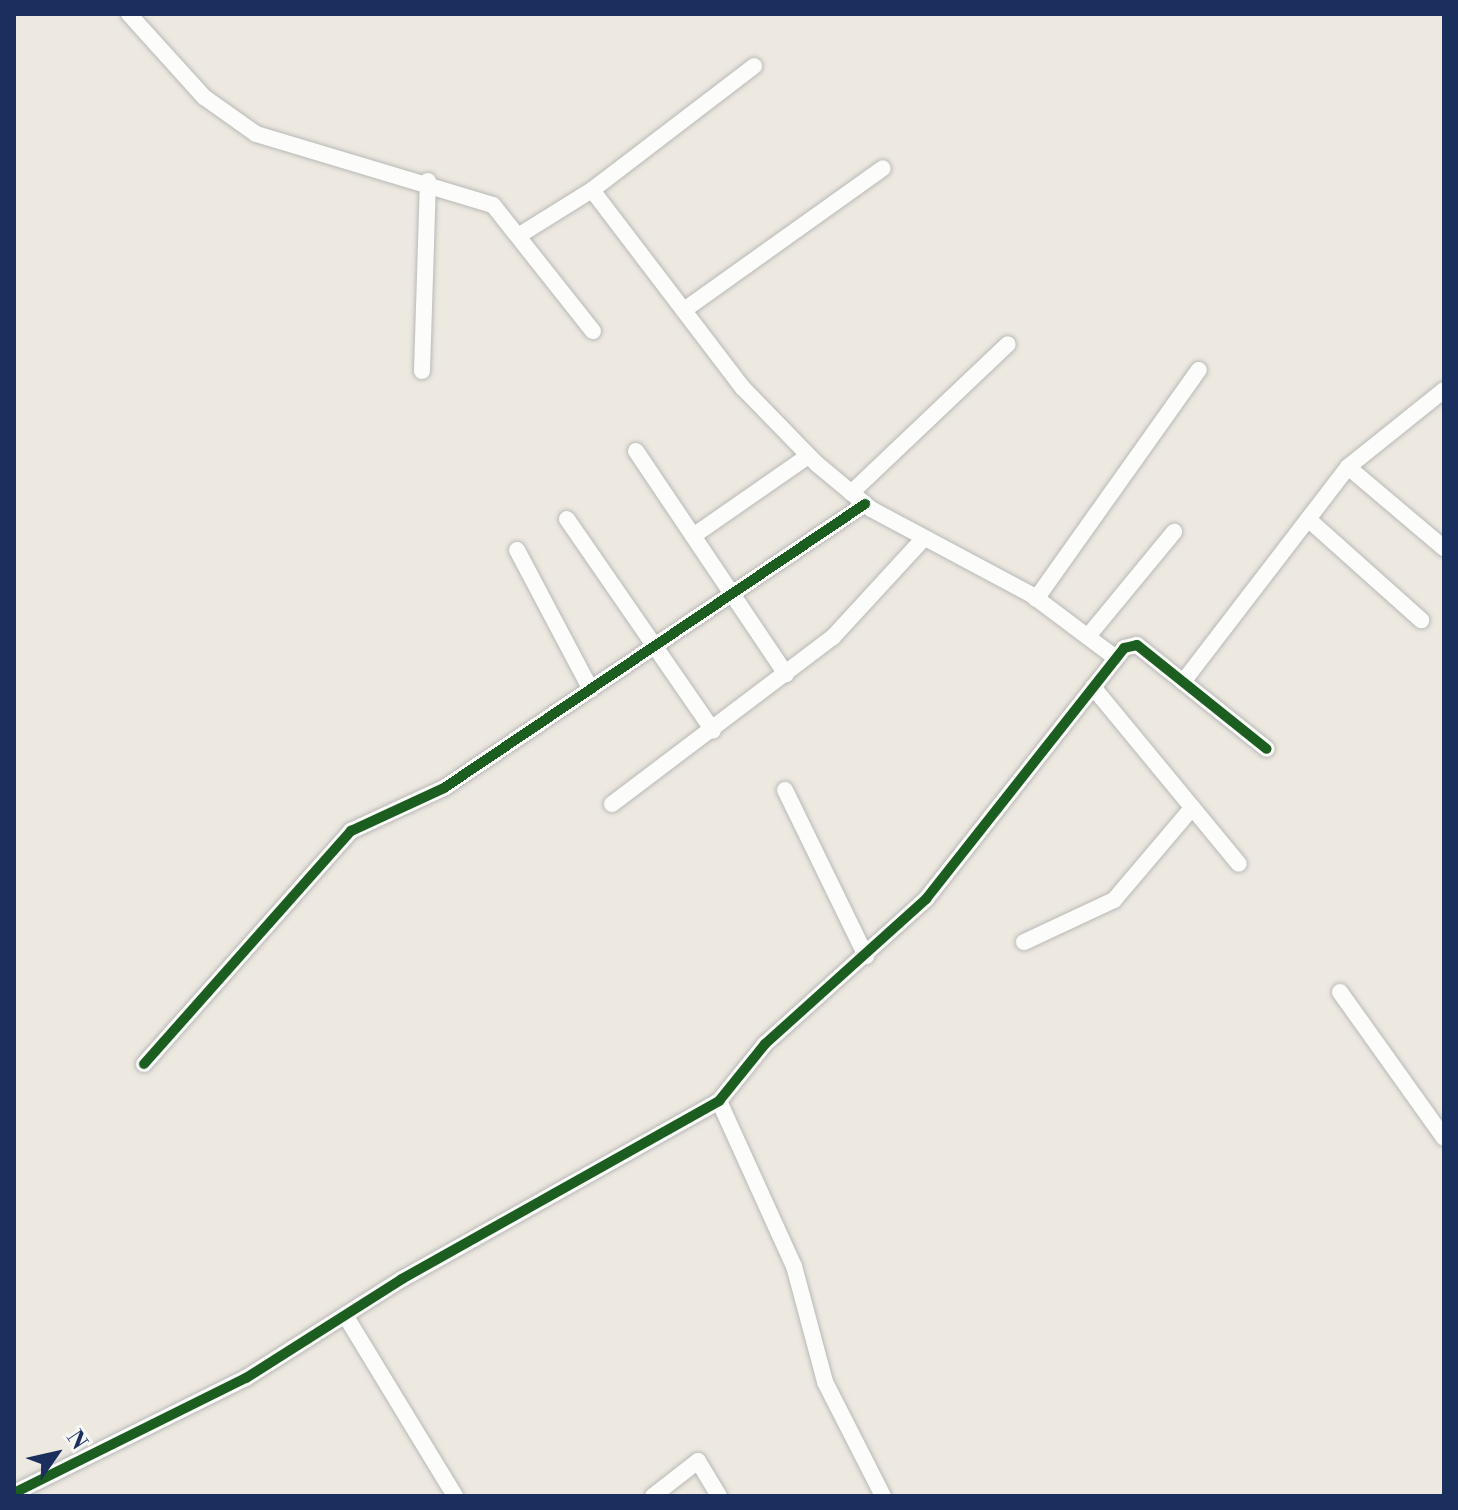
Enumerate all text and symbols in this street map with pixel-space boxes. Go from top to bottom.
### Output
north arrow [16,1414,96,1494]
text: N [60,1426,92,1455]

